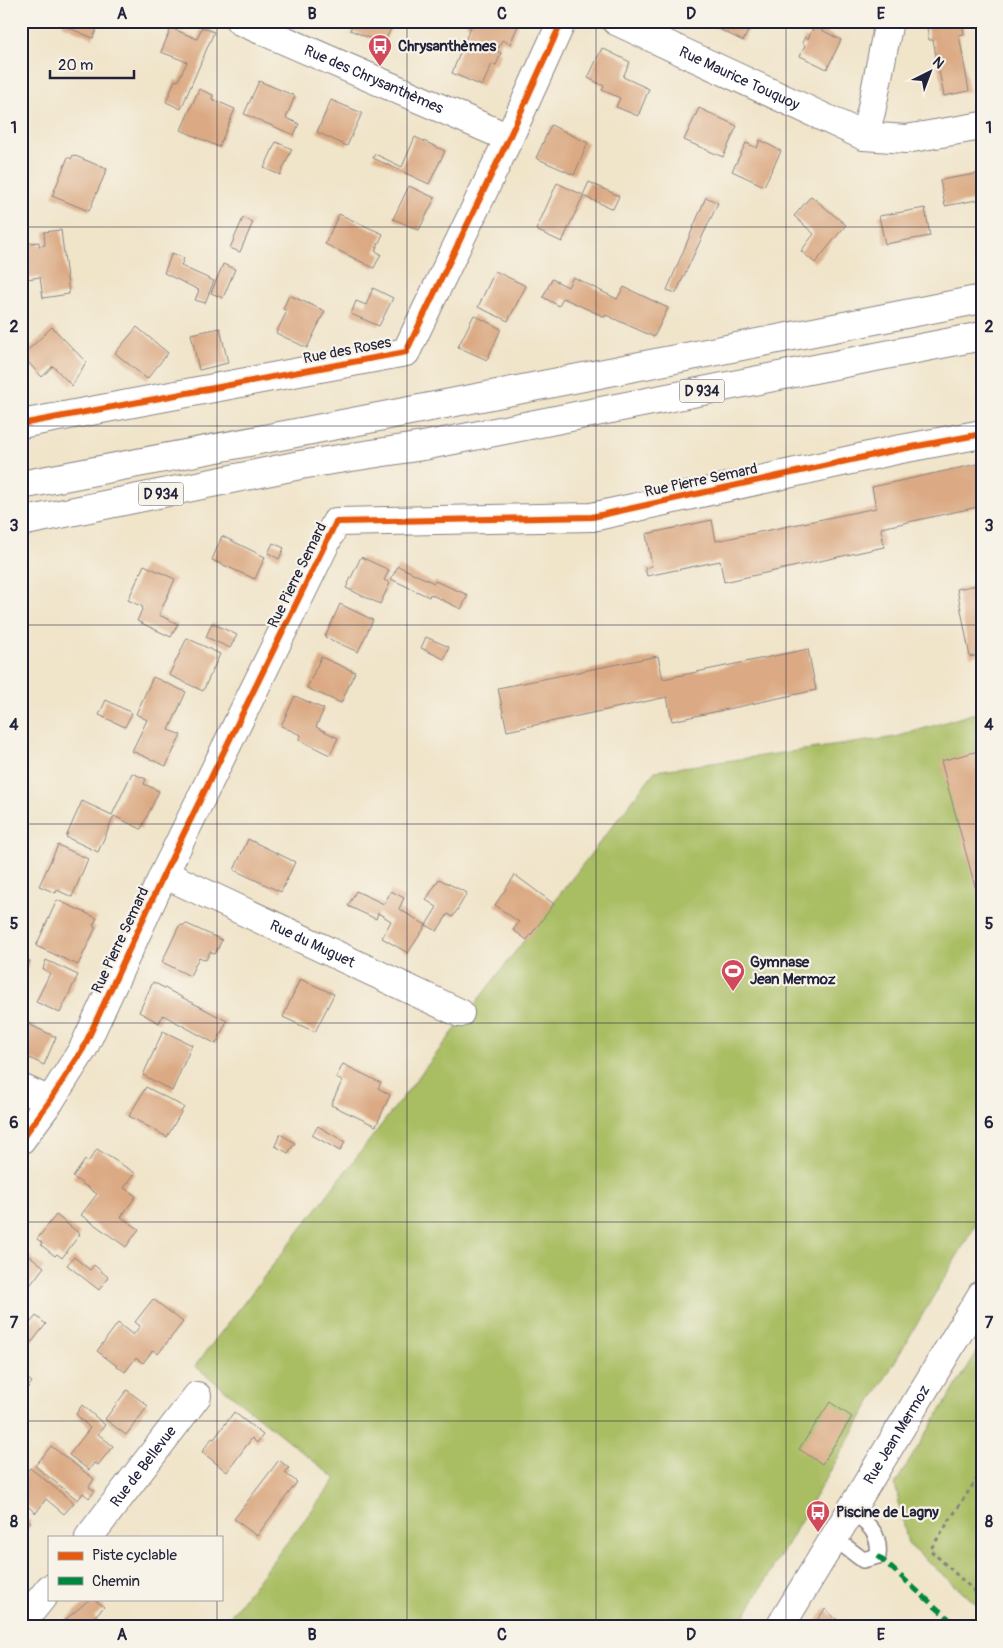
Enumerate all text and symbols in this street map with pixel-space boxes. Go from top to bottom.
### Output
text: A [117,4,128,24]
text: B [307,4,317,24]
text: C [497,4,507,24]
text: D [686,4,696,24]
text: E [877,4,886,24]
bus stop icon: Chrysanthèmes [367,33,393,67]
place label: Chrysanthèmes [398,37,496,56]
street label: Rue des Chrysanthèmes [301,41,447,118]
street label: Rue Maurice Touquoy [676,43,803,115]
scale bar [50,48,134,80]
north arrow [906,48,956,98]
text: N [929,53,948,72]
text: 20 m [58,56,93,75]
text: 1 [11,118,17,138]
text: 1 [986,118,992,138]
text: 2 [10,317,19,337]
text: 2 [985,317,994,337]
street label: Rue des Roses [301,333,393,368]
road number: D 934 [680,380,724,402]
street label: Rue Pierre Semard [643,459,759,502]
road number: D 934 [138,482,184,506]
text: 3 [10,516,19,536]
text: 3 [985,516,994,536]
street label: Rue Pierre Semard [264,519,331,631]
text: 4 [9,715,19,735]
text: 4 [984,715,994,735]
street label: Rue Pierre Semard [88,884,153,996]
text: 5 [10,914,19,934]
text: 5 [985,914,994,934]
street label: Rue du Muguet [267,916,359,973]
place label: Gymnase Jean Mermoz [750,953,836,989]
sports icon: Gymnase Jean Mermoz [720,958,746,992]
text: 6 [9,1113,19,1133]
text: 6 [984,1113,994,1133]
text: 7 [10,1313,19,1333]
text: 7 [985,1313,994,1333]
street label: Rue Jean Mermoz [860,1382,935,1488]
street label: Rue de Bellevue [106,1422,181,1511]
bus stop icon: Piscine de Lagny [805,1499,831,1533]
place label: Piscine de Lagny [836,1503,939,1522]
text: 8 [10,1512,18,1532]
text: 8 [985,1512,993,1532]
legend [48,1536,222,1600]
text: Piste cyclable [92,1546,177,1565]
text: Chemin [92,1572,140,1591]
text: A [117,1625,128,1645]
text: B [307,1625,317,1645]
text: C [497,1625,507,1645]
text: D [686,1625,696,1645]
text: E [877,1625,886,1645]

